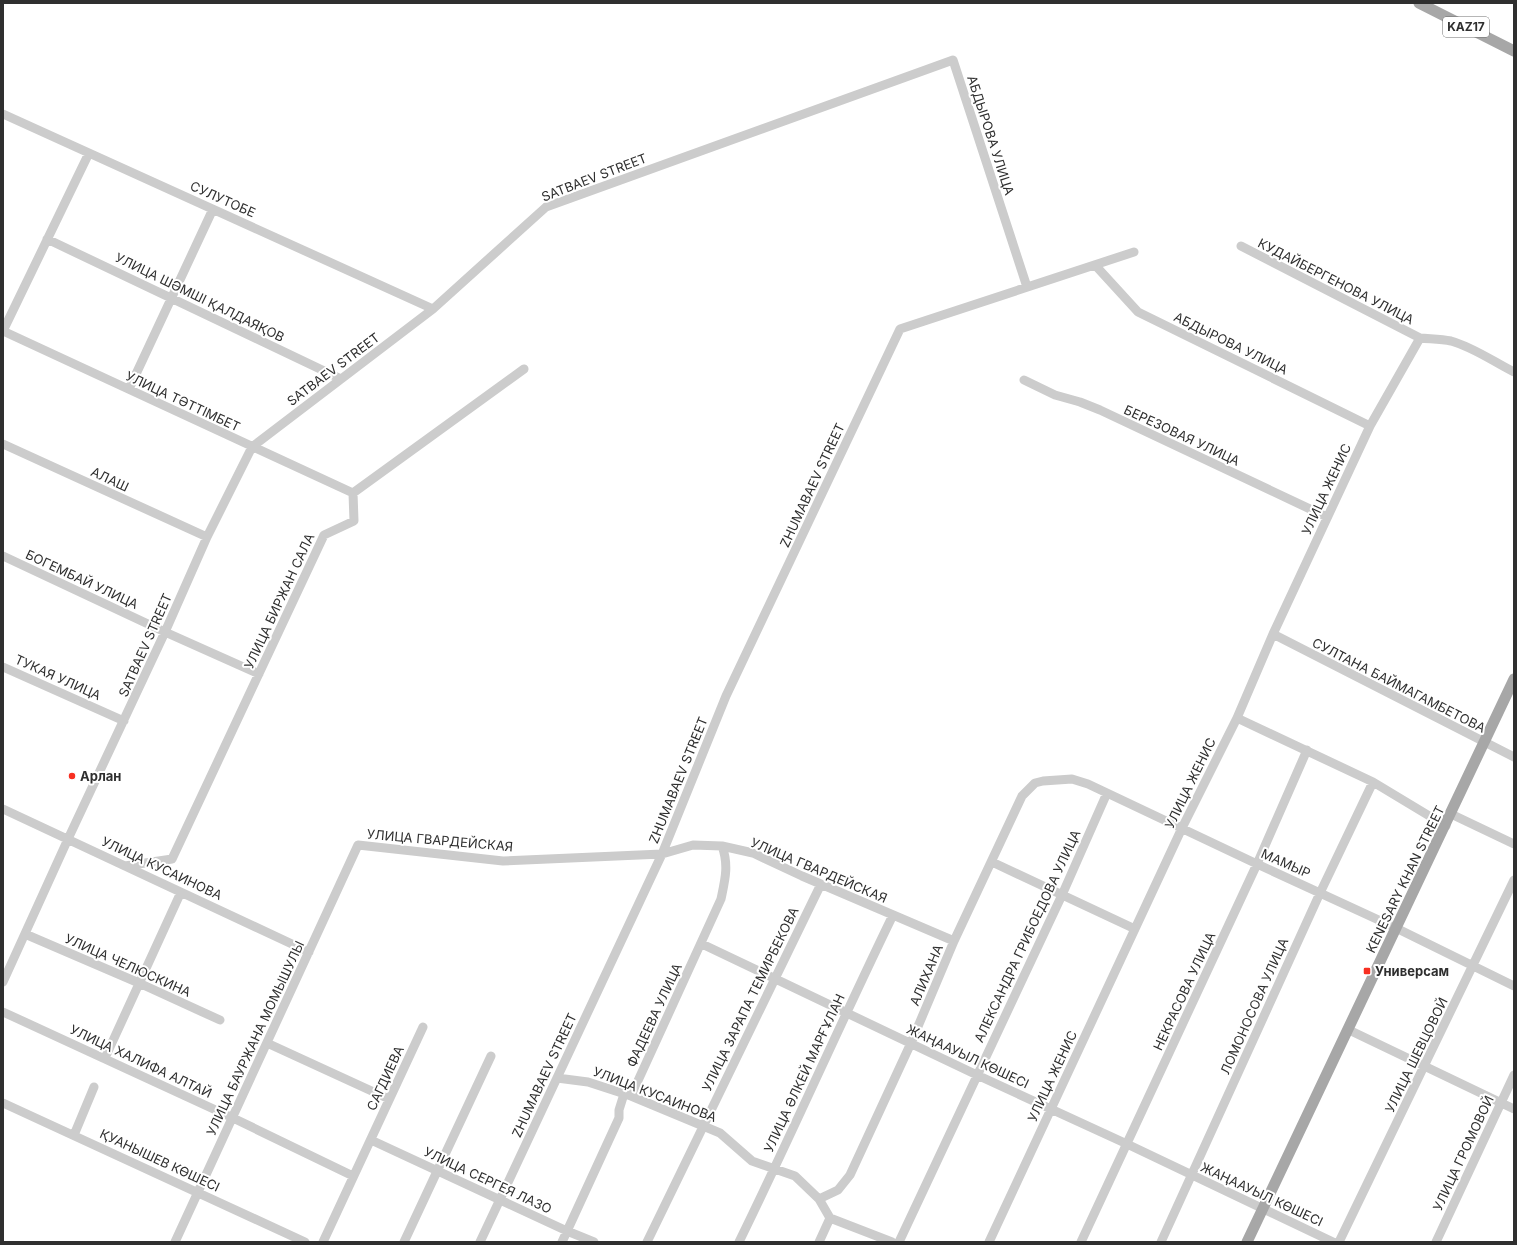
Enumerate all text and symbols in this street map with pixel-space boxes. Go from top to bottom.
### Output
road number: KAZ17 [1443,17,1489,37]
street label: АБДЫРОВА УЛИЦА [964,73,1018,197]
street label: SATBAEV STREET [539,150,649,204]
street label: СУЛУТОБЕ [188,177,258,221]
street label: КУДАЙБЕРГЕНОВА УЛИЦА [1255,235,1417,327]
street label: УЛИЦА ШӘМШІ ҚАЛДАЯҚОВ [113,249,287,345]
street label: АБДЫРОВА УЛИЦА [1171,308,1291,378]
street label: SATBAEV STREET [284,329,382,409]
street label: УЛИЦА ТӘТТІМБЕТ [123,367,243,435]
street label: БЕРЕЗОВАЯ УЛИЦА [1122,401,1242,469]
street label: ZHUMABAEV STREET [776,420,848,550]
street label: УЛИЦА ЖЕНИС [1298,441,1354,537]
street label: АЛАШ [88,463,132,495]
street label: УЛИЦА БИРЖАН САЛА [241,531,318,671]
street label: БОГЕМБАЙ УЛИЦА [23,546,141,612]
street label: SATBAEV STREET [115,591,175,699]
street label: СУЛТАНА БАЙМАГАМБЕТОВА [1310,634,1488,736]
street label: ТУКАЯ УЛИЦА [13,651,103,703]
street label: ZHUMABAEV STREET [645,714,711,846]
street label: УЛИЦА ЖЕНИС [1161,735,1219,831]
place label: Арлан [80,768,121,784]
marker: Арлан [67,771,77,781]
street label: KENESARY KHAN STREET [1362,803,1448,955]
street label: УЛИЦА ГВАРДЕЙСКАЯ [366,826,514,854]
street label: АЛЕКСАНДРА ГРИБОЕДОВА УЛИЦА [971,827,1083,1045]
street label: УЛИЦА КУСАИНОВА [99,833,225,903]
street label: УЛИЦА ГВАРДЕЙСКАЯ [748,834,890,906]
street label: МАМЫР [1259,845,1313,881]
street label: УЛИЦА ЗАРАПА ТЕМИРБЕКОВА [698,904,802,1094]
street label: НЕКРАСОВА УЛИЦА [1150,929,1218,1053]
street label: УЛИЦА ЧЕЛЮСКИНА [63,930,193,1000]
street label: ЛОМОНОСОВА УЛИЦА [1217,935,1291,1077]
street label: УЛИЦА БАУРЖАНА МОМЫШУЛЫ [203,938,307,1138]
street label: АЛИХАНА [906,942,946,1008]
street label: ФАДЕЕВА УЛИЦА [623,961,685,1069]
place label: Универсам [1375,963,1449,979]
marker: Универсам [1362,966,1372,976]
street label: УЛИЦА ӘЛКЕЙ МАРҒҰЛАН [760,991,848,1155]
street label: УЛИЦА ШЕВЦОВОЙ [1381,995,1451,1115]
street label: ZHUMABAEV STREET [508,1010,580,1140]
street label: УЛИЦА ХАЛИФА АЛТАЙ [68,1021,214,1101]
street label: ЖАҢААУЫЛ КӨШЕСІ [904,1021,1032,1091]
street label: УЛИЦА ЖЕНИС [1024,1028,1080,1124]
street label: САГДИЕВА [363,1043,407,1113]
street label: УЛИЦА КУСАИНОВА [591,1063,719,1125]
street label: УЛИЦА ГРОМОВОЙ [1429,1093,1497,1213]
street label: ҚУАНЫШЕВ КӨШЕСІ [98,1125,222,1195]
street label: УЛИЦА СЕРГЕЯ ЛАЗО [421,1143,555,1217]
street label: ЖАҢААУЫЛ КӨШЕСІ [1198,1159,1326,1229]

